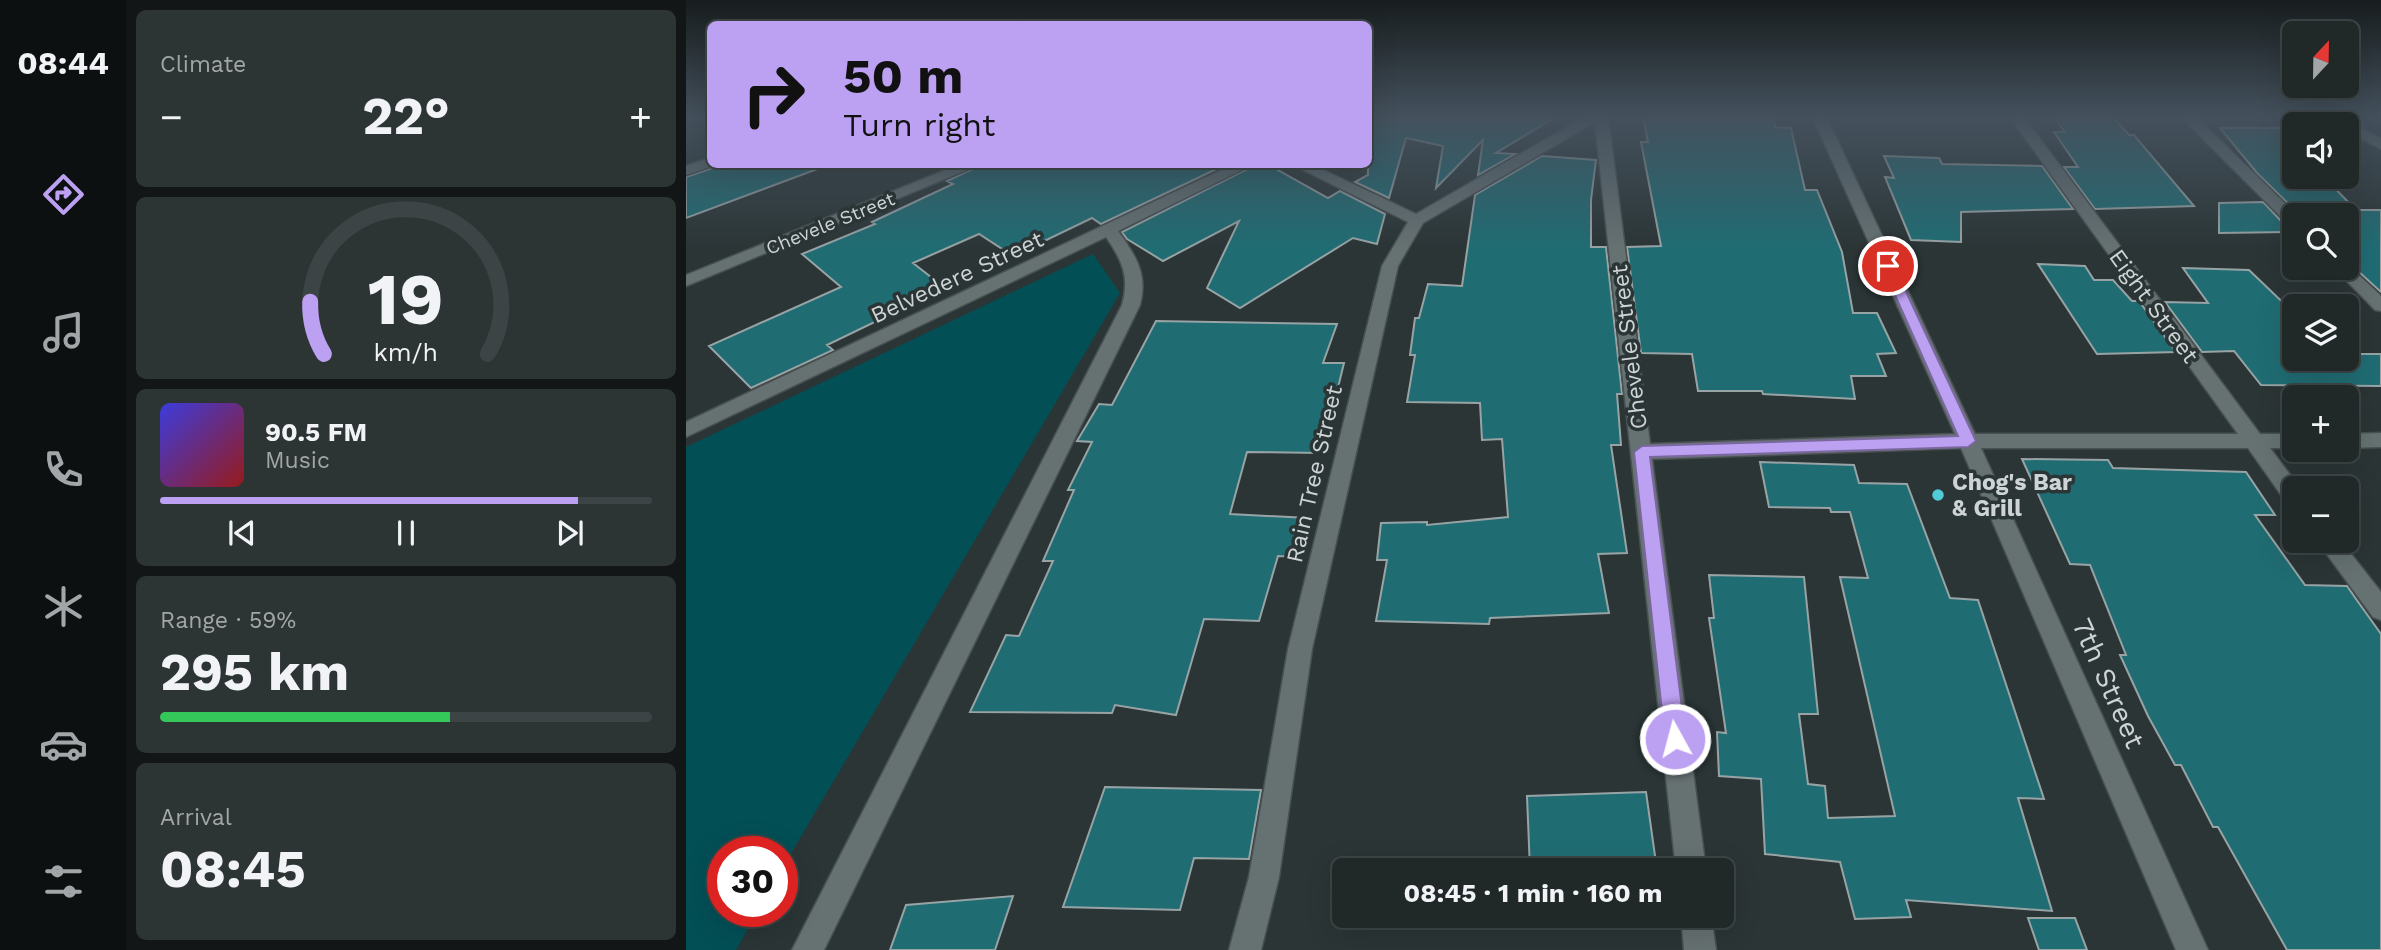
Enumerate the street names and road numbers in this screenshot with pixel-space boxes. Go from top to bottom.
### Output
street label: Chevele Street [762,187,898,260]
street label: Belvedere Street [867,226,1048,329]
street label: Eight Street [2103,244,2204,369]
street label: Chevele Street [1606,263,1653,431]
street label: Rain Tree Street [1281,383,1348,565]
street label: 7th Street [2065,613,2152,753]

